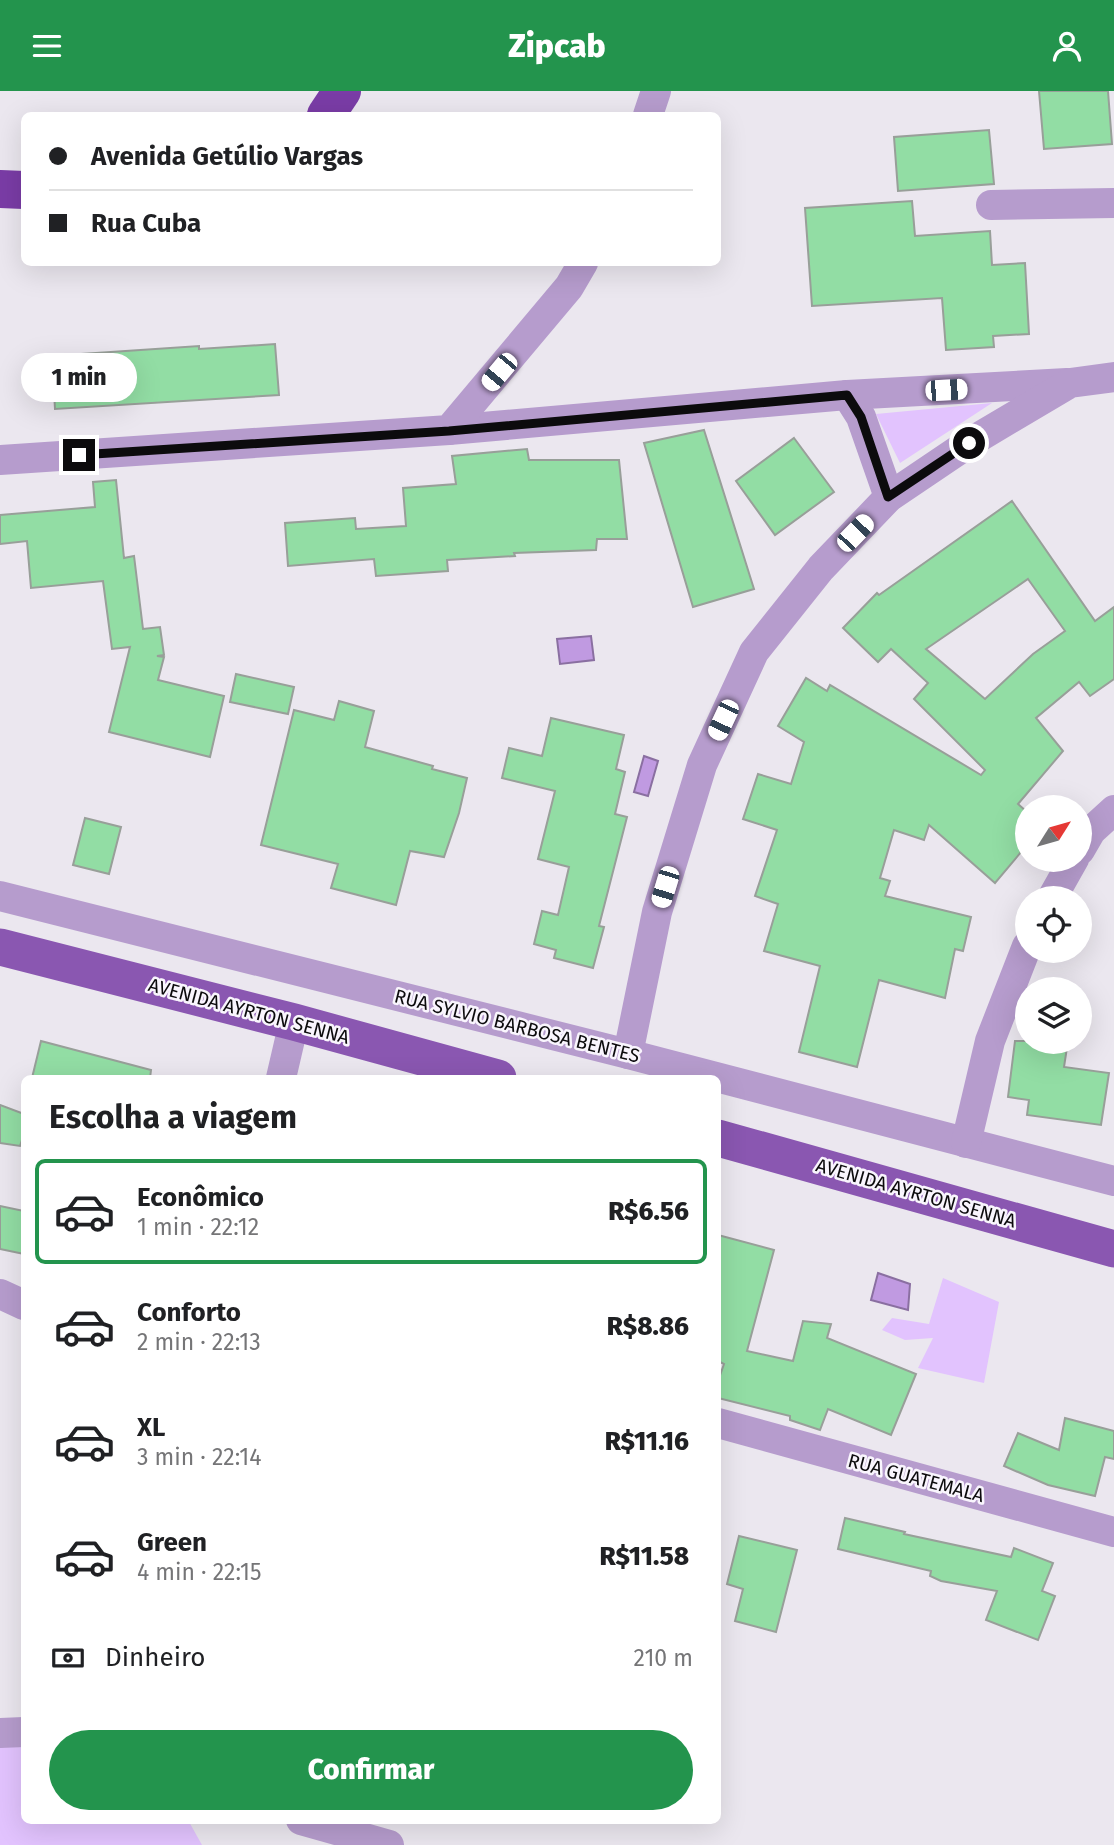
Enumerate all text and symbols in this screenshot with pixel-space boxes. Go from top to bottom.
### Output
icon: menu [28,27,66,65]
text: Zipcab [508,27,606,65]
icon: person [1048,27,1086,65]
text: Avenida Getúlio Vargas [91,141,363,172]
text: Rua Cuba [91,208,201,239]
car [478,349,521,395]
callout: 1 min [21,353,137,403]
text: 1 min [51,363,107,391]
car [925,378,968,402]
route start [953,427,985,459]
route end [63,439,95,471]
car [833,511,878,555]
car [705,697,742,743]
north arrow [1015,795,1092,871]
map controls [1015,795,1092,1054]
car [649,864,682,910]
button: locate [1015,886,1092,963]
street label: AVENIDA AYRTON SENNA [146,973,352,1049]
button: layers [1015,977,1092,1054]
street label: RUA SYLVIO BARBOSA BENTES [392,984,642,1068]
text: Escolha a viagem [49,1098,297,1136]
street label: AVENIDA AYRTON SENNA [813,1153,1019,1233]
icon: car [53,1180,116,1243]
text: Econômico [137,1182,264,1213]
text: R$6.56 [608,1196,689,1227]
text: 1 min · 22:12 [137,1213,259,1241]
icon: car [53,1295,116,1358]
text: Conforto [137,1297,241,1328]
text: R$8.86 [607,1311,689,1342]
text: 2 min · 22:13 [137,1328,261,1356]
icon: car [53,1410,116,1473]
text: XL [137,1412,165,1443]
text: R$11.16 [605,1426,689,1457]
text: 3 min · 22:14 [137,1443,262,1471]
street label: RUA GUATEMALA [845,1449,987,1507]
icon: car [53,1525,116,1588]
text: Green [137,1527,207,1558]
text: R$11.58 [600,1541,689,1572]
text: 4 min · 22:15 [137,1558,262,1586]
icon: cash [49,1639,87,1677]
text: Dinheiro [105,1642,206,1673]
text: 210 m [634,1644,693,1672]
button: Confirmar [49,1730,693,1810]

